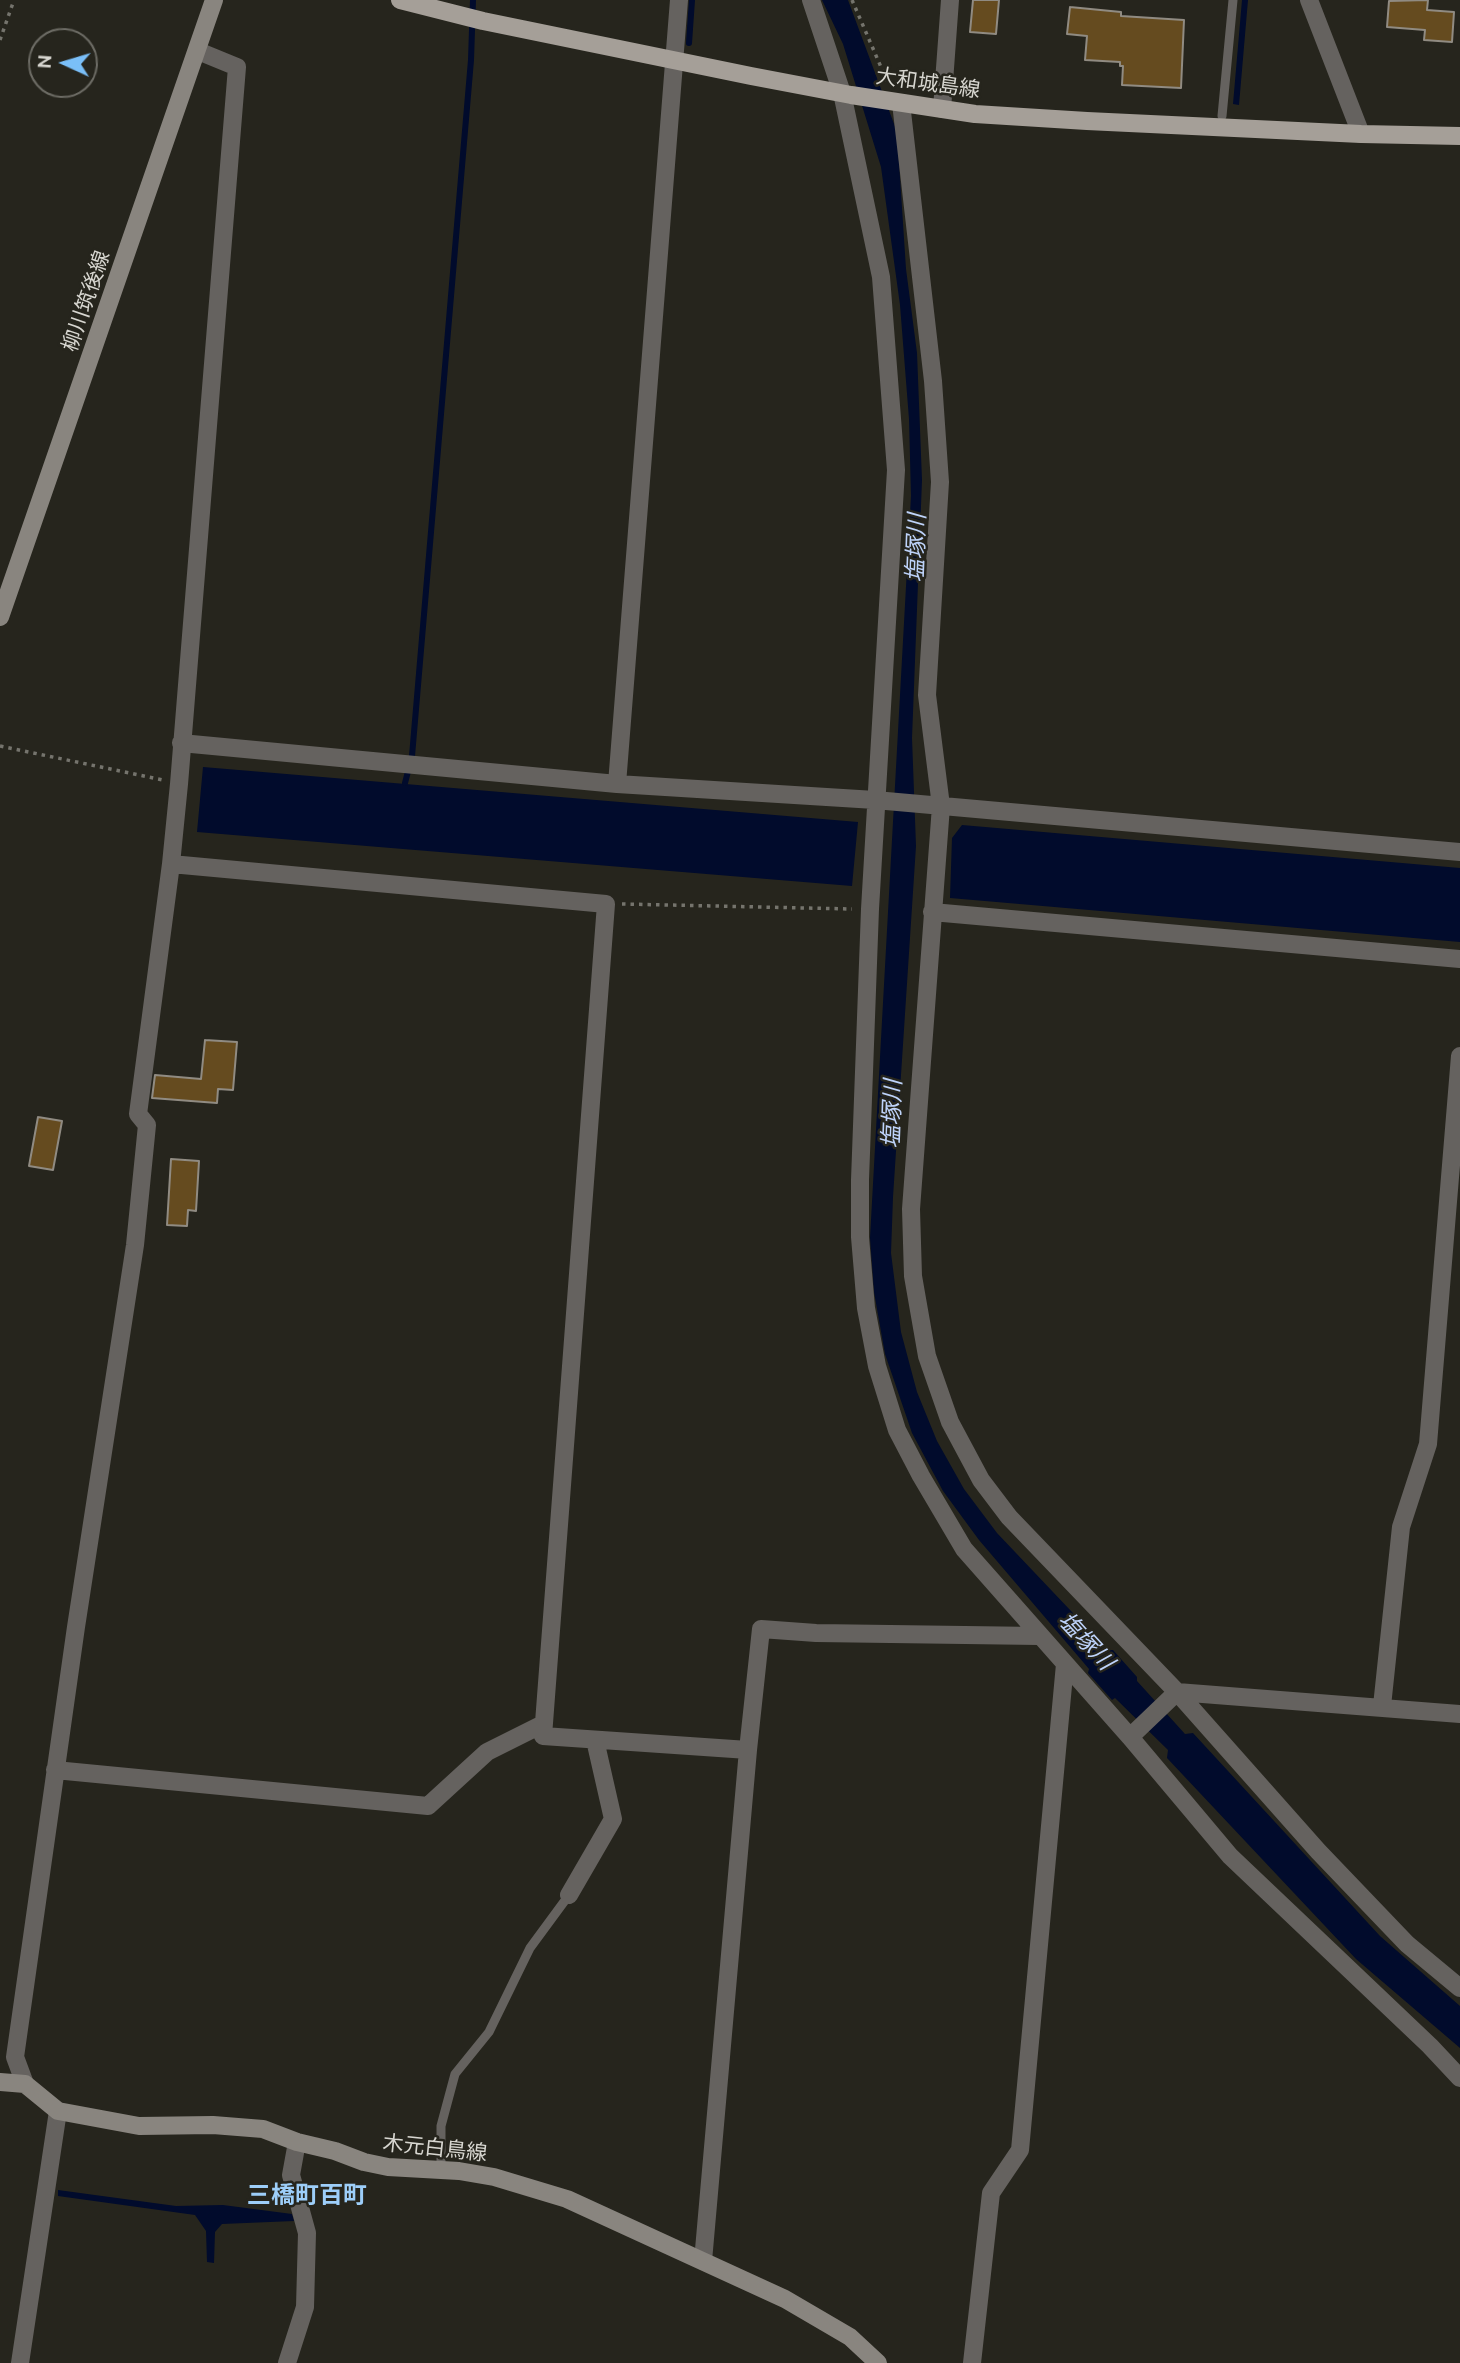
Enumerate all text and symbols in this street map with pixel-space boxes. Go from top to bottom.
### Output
north arrow [28,28,98,98]
text: N [33,54,56,70]
street label: 大和城島線 [874,63,982,103]
street label: 柳川筑後線 [57,247,115,355]
water label: 塩塚川 [901,513,931,583]
water label: 塩塚川 [877,1079,907,1149]
water label: 塩塚川 [1052,1606,1120,1676]
street label: 木元白鳥線 [381,2130,489,2166]
district label: 三橋町百町 [247,2181,367,2209]

